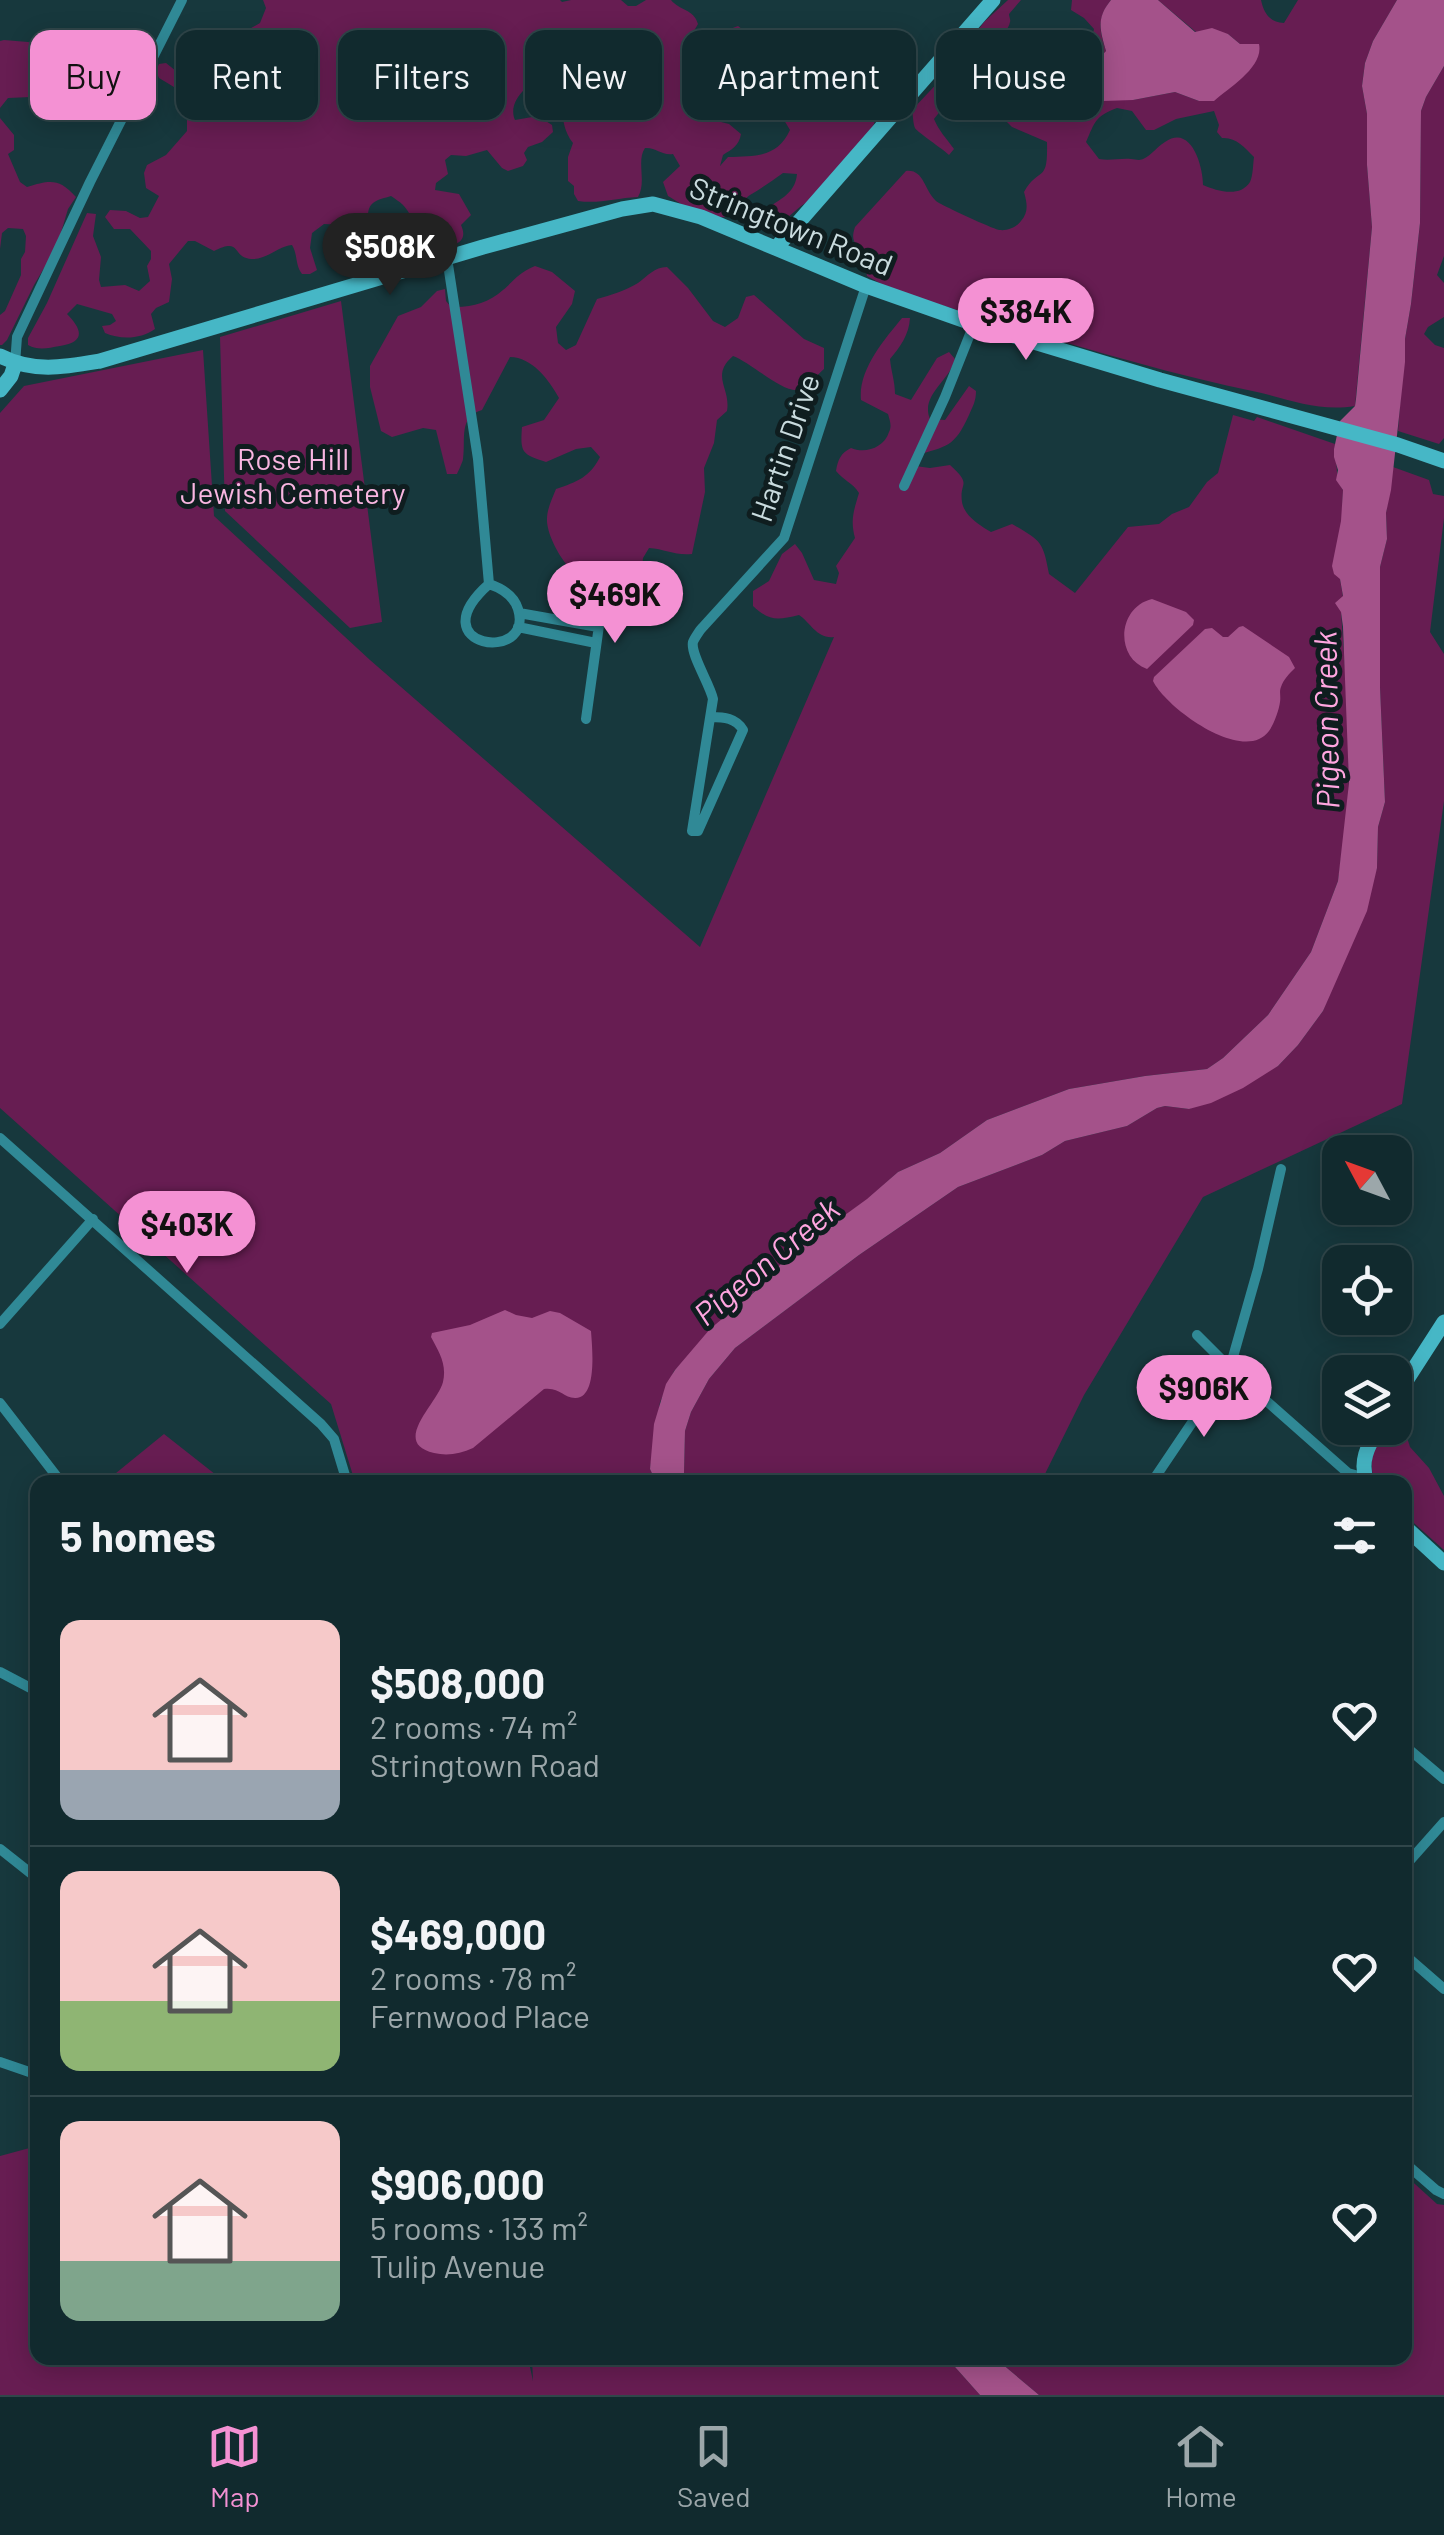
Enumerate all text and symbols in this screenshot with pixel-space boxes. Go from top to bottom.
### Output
chip: Buy [30,30,156,120]
chip: Rent [176,30,318,120]
chip: Filters [338,30,505,120]
chip: New [525,30,662,120]
chip: Apartment [682,30,916,120]
chip: House [936,30,1102,120]
street label: Stringtown Road [685,168,898,282]
pin: $508K [320,213,460,298]
text: $508K [344,226,436,264]
pin: $384K [956,278,1096,363]
text: $384K [980,291,1072,329]
street label: Hartin Drive [742,369,826,526]
park label: Rose Hill Jewish Cemetery [180,440,406,510]
pin: $469K [545,561,685,646]
text: $469K [569,574,661,612]
water label: Pigeon Creek [1304,630,1346,809]
north arrow [1322,1135,1412,1225]
map controls [1322,1135,1412,1445]
water label: Pigeon Creek [685,1188,846,1332]
pin: $403K [117,1191,257,1276]
text: $403K [140,1204,234,1242]
button: locate [1322,1245,1412,1335]
pin: $906K [1134,1355,1274,1440]
button: layers [1322,1355,1412,1445]
text: $906K [1159,1368,1249,1406]
icon: filters [1327,1508,1382,1563]
text: 5 homes [60,1510,216,1560]
text: $508,000 [370,1657,545,1707]
icon: home [140,1660,260,1780]
icon: heart [1327,1693,1382,1748]
text: 2 rooms · 74 m² [370,1707,577,1745]
text: Stringtown Road [370,1745,600,1783]
text: $469,000 [370,1908,546,1958]
icon: home [140,1911,260,2031]
icon: heart [1327,1944,1382,1999]
text: 2 rooms · 78 m² [370,1958,576,1996]
text: Fernwood Place [370,1996,590,2034]
text: $906,000 [370,2158,545,2208]
icon: home [140,2161,260,2281]
icon: heart [1327,2194,1382,2249]
text: 5 rooms · 133 m² [370,2208,588,2246]
text: Tulip Avenue [370,2246,545,2284]
tab: Map [207,2419,262,2513]
tab: Saved [677,2419,750,2513]
tab: Home [1165,2419,1237,2513]

